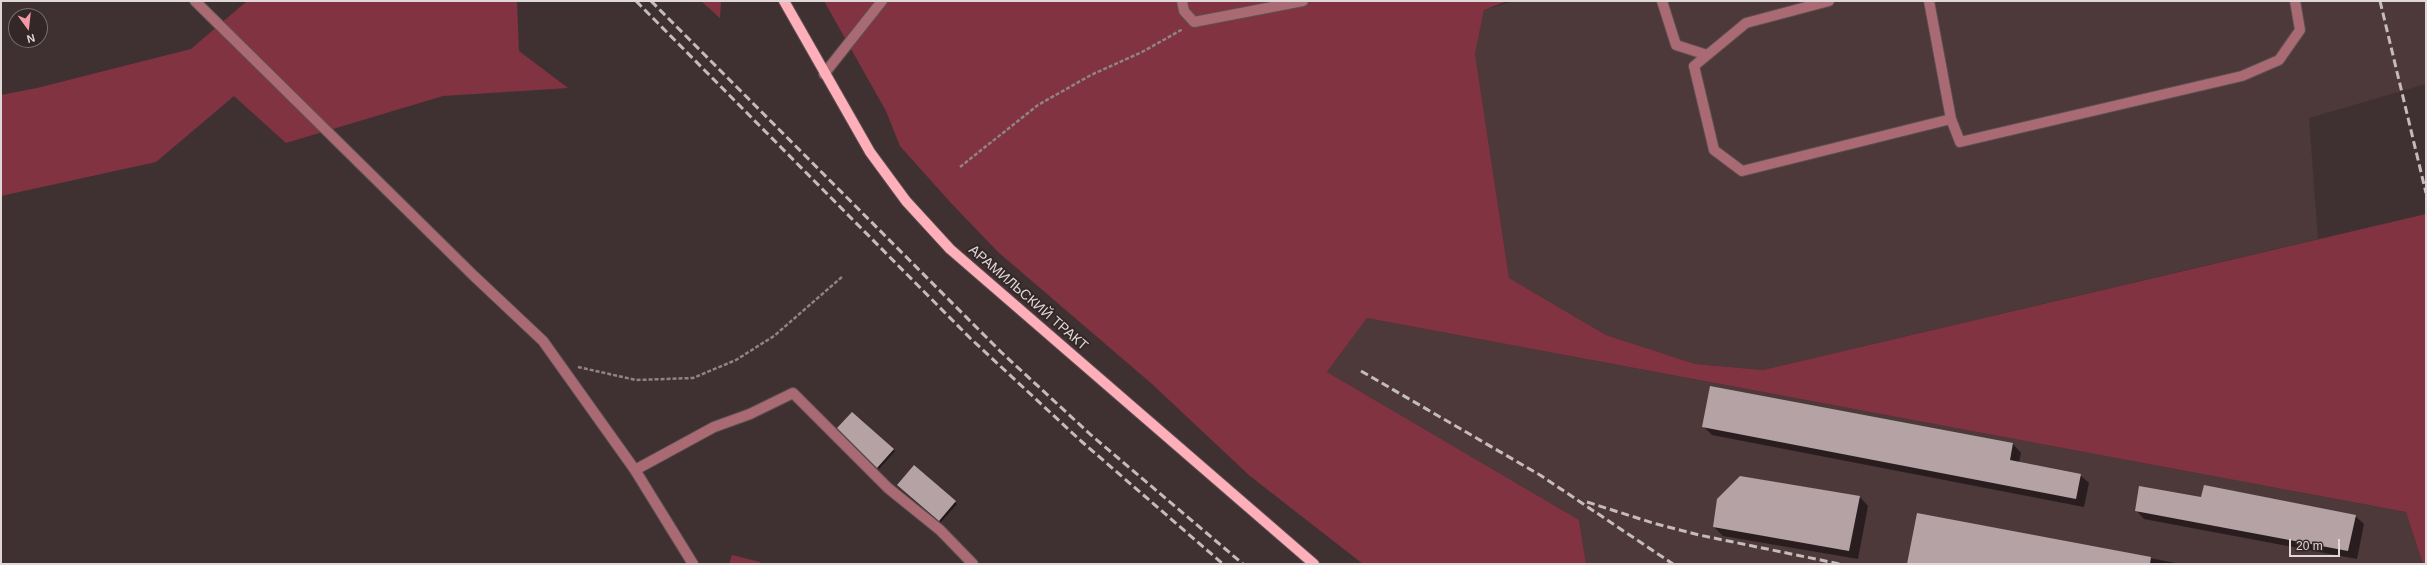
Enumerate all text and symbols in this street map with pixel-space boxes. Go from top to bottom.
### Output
north arrow [8,8,48,48]
text: N [25,32,36,45]
street label: АРАМИЛЬСКИЙ ТРАКТ [965,242,1091,354]
scale bar [2291,531,2342,557]
text: 20 m [2296,539,2323,553]

